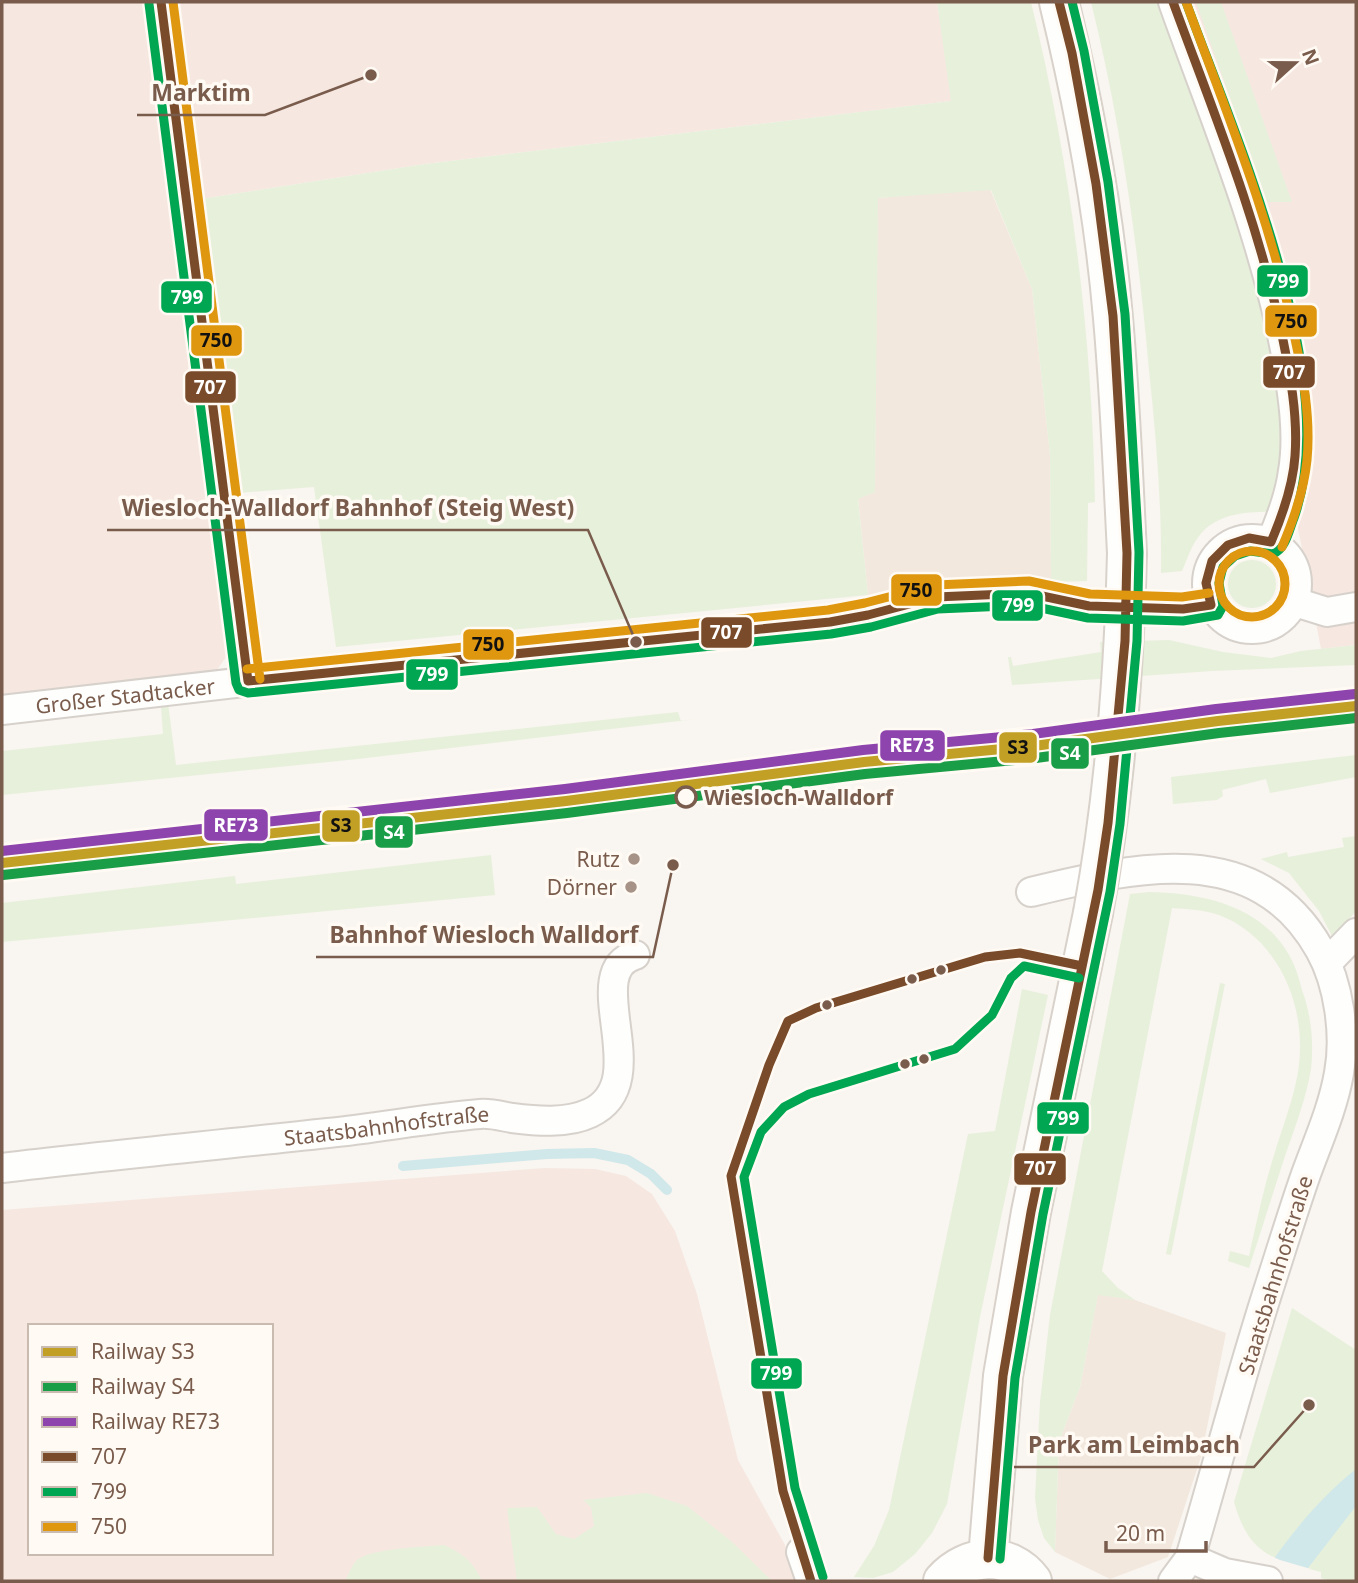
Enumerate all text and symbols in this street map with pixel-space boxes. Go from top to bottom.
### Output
north arrow [1260,28,1330,98]
text: N [1296,45,1326,69]
callout: Marktim [137,71,265,115]
text: Marktim [151,76,251,108]
line badge: 799 [1256,264,1309,298]
text: 799 [1267,268,1299,294]
line badge: 799 [160,280,213,314]
text: 799 [171,284,203,310]
line badge: 750 [1264,304,1318,338]
text: 750 [1275,308,1307,334]
line badge: 750 [190,324,243,357]
text: 750 [200,327,232,353]
line badge: 707 [1262,355,1316,389]
text: 707 [1273,359,1305,385]
line badge: 707 [184,370,237,404]
text: 707 [194,374,226,400]
callout: Wiesloch-Walldorf Bahnhof (Steig West) [107,486,588,530]
text: Wiesloch-Walldorf Bahnhof (Steig West) [122,491,574,523]
line badge: 750 [890,573,943,607]
text: 750 [900,577,932,603]
line badge: 799 [991,589,1044,622]
text: 799 [1002,592,1034,618]
line badge: 707 [700,616,753,649]
text: 707 [710,619,742,645]
line badge: 750 [462,628,515,661]
text: 750 [472,631,504,657]
line badge: 799 [405,658,459,691]
text: 799 [416,661,448,687]
street label: Großer Stadtacker [34,672,217,720]
line badge: RE73 [879,729,946,762]
line badge: S3 [998,731,1038,764]
text: RE73 [890,732,935,758]
text: S3 [1007,734,1029,760]
line badge: S4 [1050,737,1090,770]
text: S4 [1059,740,1081,766]
place label: Wiesloch-Walldorf [704,783,895,811]
marker: Wiesloch-Walldorf [675,786,697,808]
line badge: RE73 [203,808,269,842]
line badge: S3 [321,809,361,843]
text: RE73 [214,812,259,838]
text: S3 [330,812,352,838]
line badge: S4 [374,815,414,849]
text: S4 [383,819,405,845]
place label: Rutz [577,845,620,873]
marker: Rutz [626,851,642,867]
place label: Dörner [547,873,617,901]
marker: Dörner [623,879,639,895]
callout: Bahnhof Wiesloch Walldorf [316,913,653,957]
text: Bahnhof Wiesloch Walldorf [330,918,640,950]
unlabelled marker [934,963,948,977]
unlabelled marker [905,972,919,986]
unlabelled marker [820,998,834,1012]
unlabelled marker [917,1052,931,1066]
unlabelled marker [898,1057,912,1071]
street label: Staatsbahnhofstraße [282,1100,490,1152]
line badge: 799 [1036,1101,1090,1135]
text: 799 [1047,1105,1079,1131]
line badge: 707 [1013,1152,1067,1186]
text: 707 [1024,1155,1056,1181]
street label: Staatsbahnhofstraße [1231,1172,1319,1378]
legend [28,1324,273,1555]
text: Railway S3 [91,1337,195,1365]
line badge: 799 [750,1357,803,1390]
text: 799 [760,1360,792,1386]
text: Railway S4 [91,1372,195,1400]
text: Railway RE73 [91,1407,220,1435]
callout: Park am Leimbach [1014,1423,1254,1467]
text: Park am Leimbach [1028,1428,1240,1460]
text: 707 [91,1442,127,1470]
text: 799 [91,1477,127,1505]
scale bar [1106,1510,1206,1554]
text: 750 [91,1512,127,1540]
text: 20 m [1116,1519,1165,1547]

